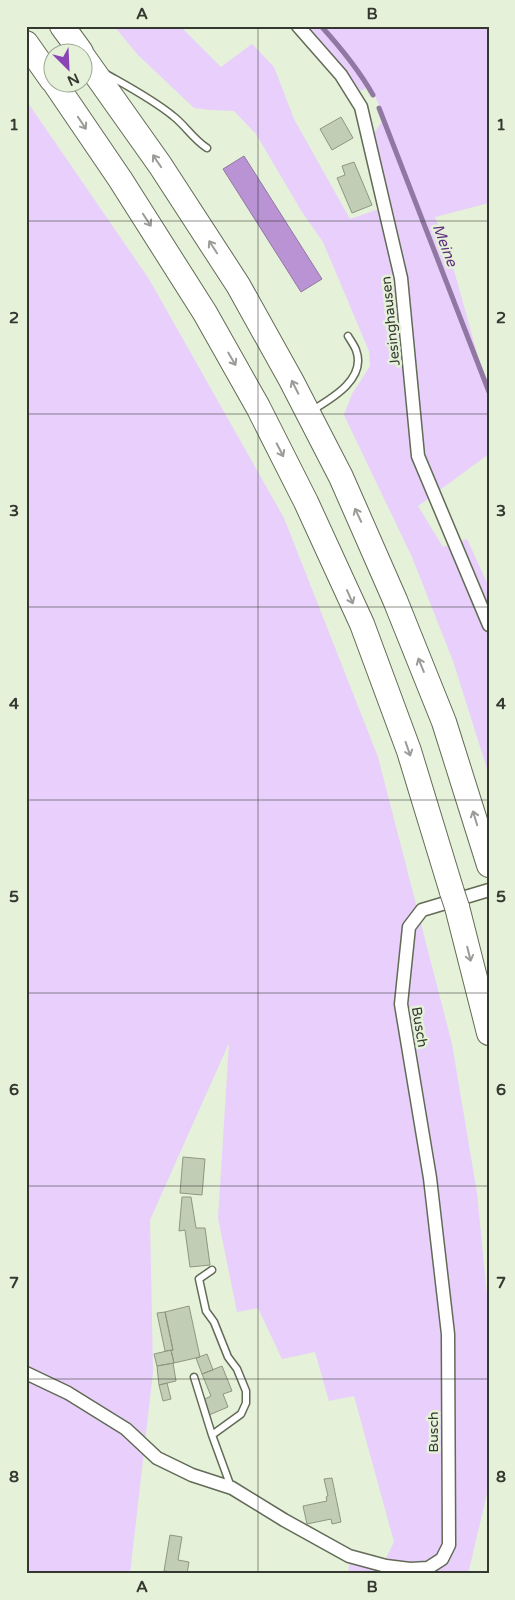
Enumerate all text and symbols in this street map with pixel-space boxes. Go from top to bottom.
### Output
text: A [136,4,148,24]
text: B [366,4,378,24]
north arrow [42,42,92,92]
text: N [64,69,82,89]
text: 1 [9,115,19,135]
one-way arrow [77,115,87,129]
text: 1 [496,115,506,135]
one-way arrow [152,154,162,168]
one-way arrow [142,213,152,227]
water label: Meine [429,221,462,270]
one-way arrow [208,240,218,254]
street label: Jesinghausen [377,275,404,367]
text: 2 [9,308,19,328]
text: 2 [496,308,506,328]
one-way arrow [227,351,237,366]
one-way arrow [290,380,300,395]
one-way arrow [276,442,285,457]
text: 3 [9,501,19,521]
text: 3 [496,501,506,521]
one-way arrow [353,508,363,523]
one-way arrow [345,589,355,604]
one-way arrow [416,658,425,673]
text: 4 [9,694,19,714]
text: 4 [496,694,506,714]
one-way arrow [404,740,413,756]
one-way arrow [469,811,479,827]
text: 5 [9,887,19,907]
text: 5 [496,887,506,907]
one-way arrow [465,945,474,961]
street label: Busch [408,1006,431,1049]
text: 6 [9,1080,19,1100]
text: 6 [496,1080,506,1100]
text: 7 [9,1273,19,1293]
text: 7 [496,1273,506,1293]
street label: Busch [425,1412,442,1452]
text: 8 [9,1467,19,1487]
text: 8 [496,1467,506,1487]
text: A [136,1577,148,1597]
text: B [366,1577,378,1597]

